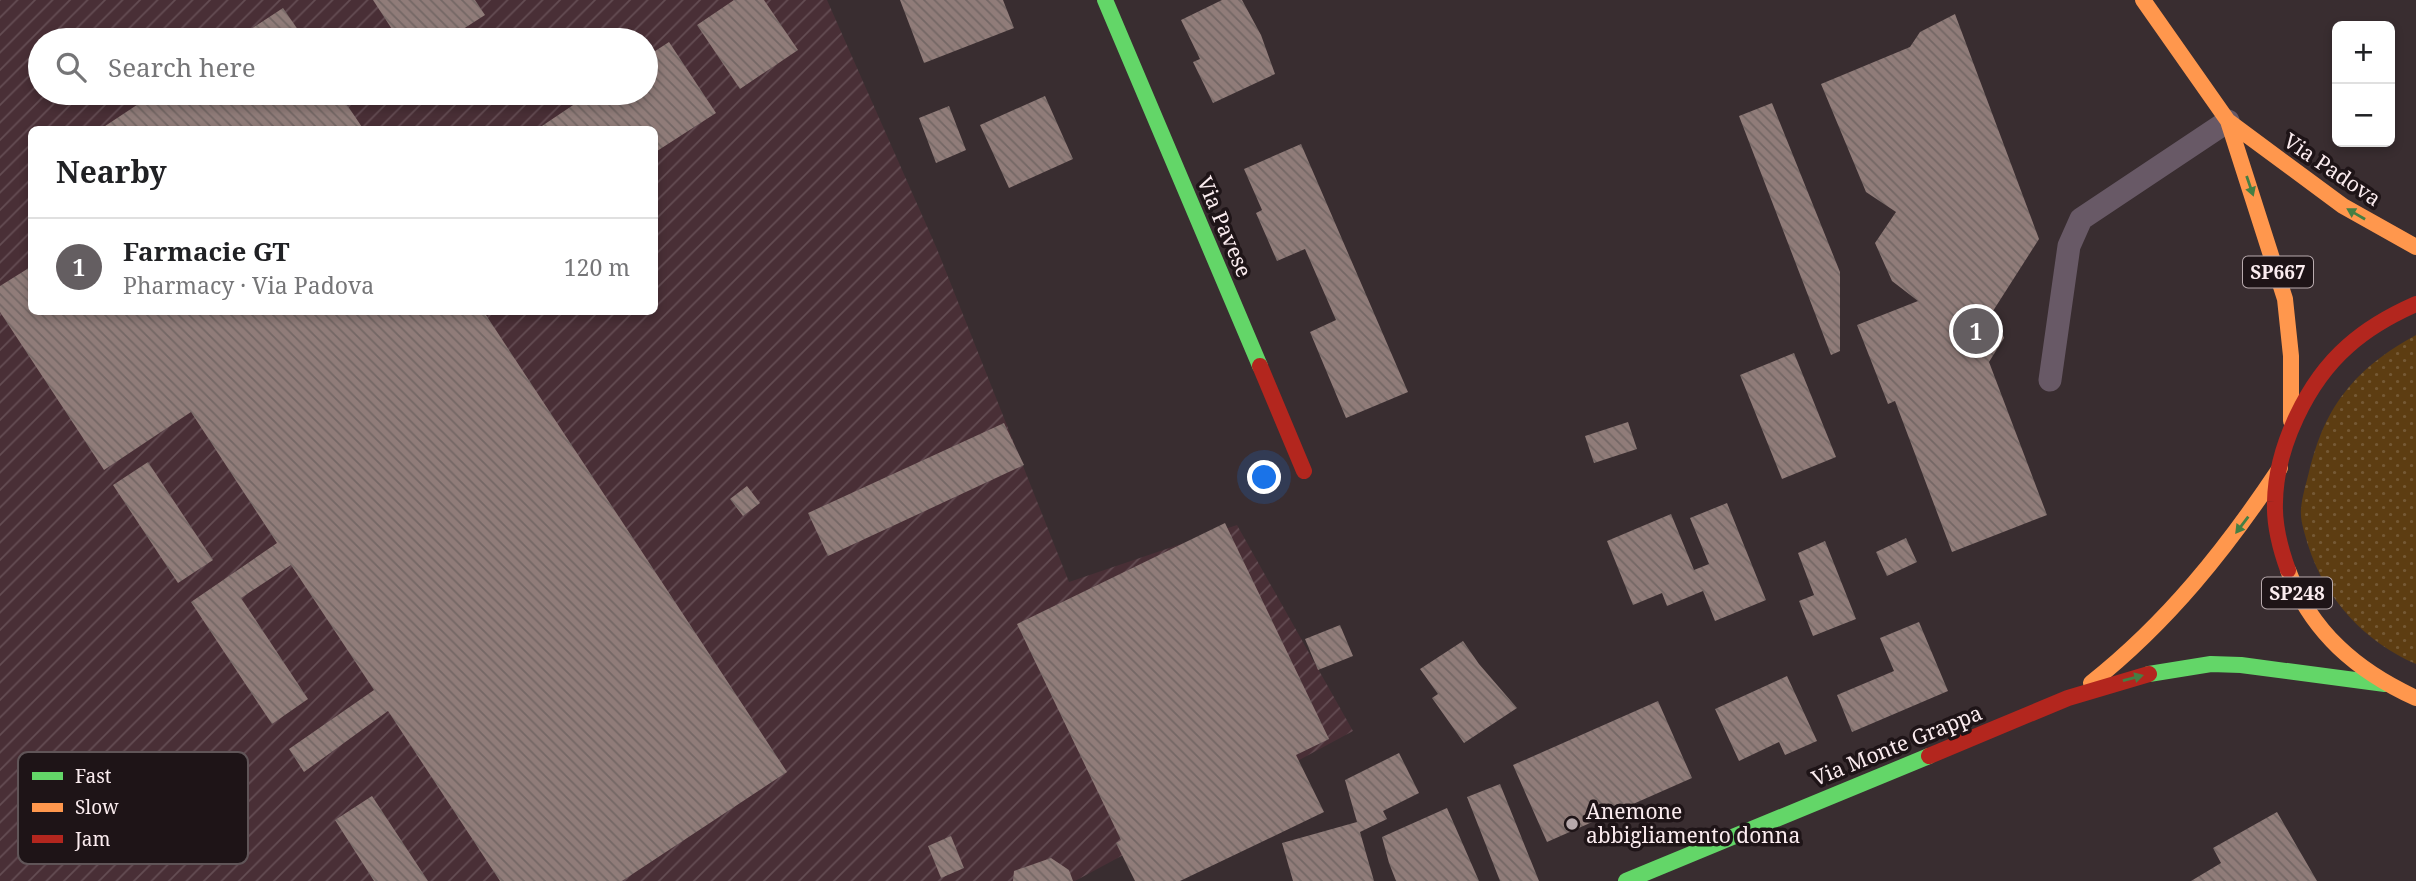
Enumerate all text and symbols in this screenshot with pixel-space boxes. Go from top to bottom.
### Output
map controls [2332,21,2395,147]
button: + [2332,21,2395,84]
search box [28,28,658,105]
icon: search [52,48,90,86]
text: Search here [108,49,256,85]
button: − [2332,84,2395,147]
street label: Via Padova [2278,126,2387,212]
text: Nearby [56,151,167,192]
street label: Via Pavese [1191,172,1259,281]
one-way arrow [2245,176,2256,197]
one-way arrow [2347,208,2366,220]
text: Farmacie GT [123,233,290,269]
text: 1 [73,251,86,283]
text: 120 m [564,251,630,283]
road number: SP667 [2243,256,2313,288]
text: Pharmacy · Via Padova [123,269,374,301]
pin: 1 [1953,305,1999,357]
your location [1247,460,1281,494]
one-way arrow [2235,515,2250,533]
road number: SP248 [2262,578,2332,608]
one-way arrow [2122,672,2144,683]
street label: Via Monte Grappa [1807,698,1986,792]
legend [18,752,248,864]
text: Fast [75,763,112,789]
text: Slow [75,794,119,820]
place label: Anemone abbigliamento donna [1586,797,1800,849]
marker: Anemone abbigliamento donna [1564,816,1580,832]
text: Jam [74,826,110,852]

